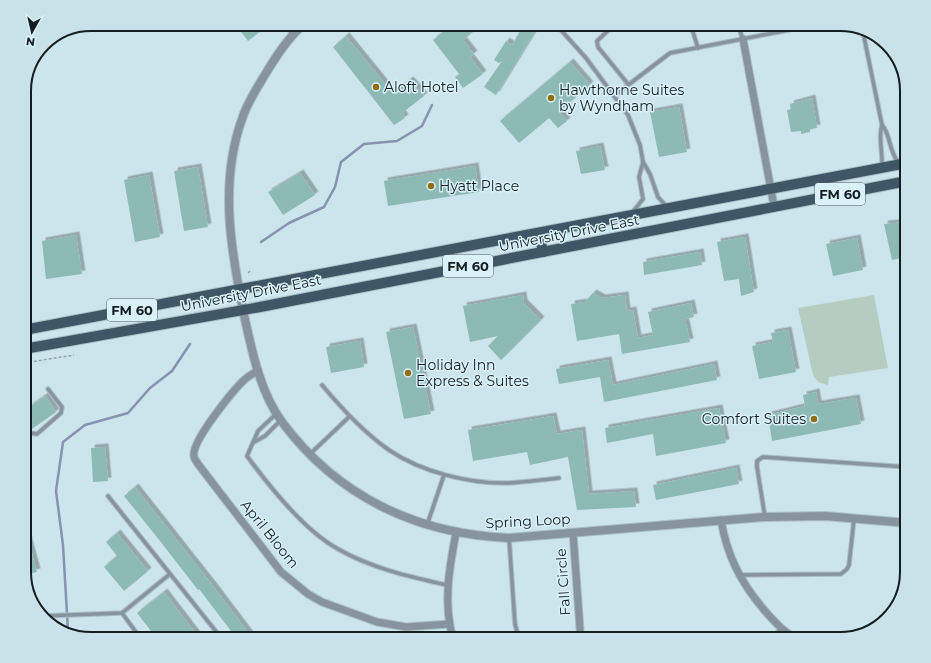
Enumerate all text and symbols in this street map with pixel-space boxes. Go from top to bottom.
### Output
north arrow [12,12,52,52]
text: N [25,34,36,49]
place label: Aloft Hotel [384,78,458,96]
place label: Hawthorne Suites by Wyndham [559,81,684,115]
marker: Aloft Hotel [371,82,381,92]
marker: Hawthorne Suites by Wyndham [546,93,556,103]
place label: Hyatt Place [439,177,519,195]
marker: Hyatt Place [426,181,436,191]
road number: FM 60 [815,183,865,205]
street label: University Drive East [497,210,641,255]
road number: FM 60 [443,255,493,277]
street label: University Drive East [179,270,323,315]
road number: FM 60 [107,299,157,321]
place label: Holiday Inn Express & Suites [416,356,529,390]
marker: Holiday Inn Express & Suites [403,368,413,378]
place label: Comfort Suites [702,410,806,428]
marker: Comfort Suites [809,414,819,424]
street label: April Bloom [237,496,303,572]
street label: Spring Loop [485,510,571,532]
street label: Fall Circle [552,548,574,616]

